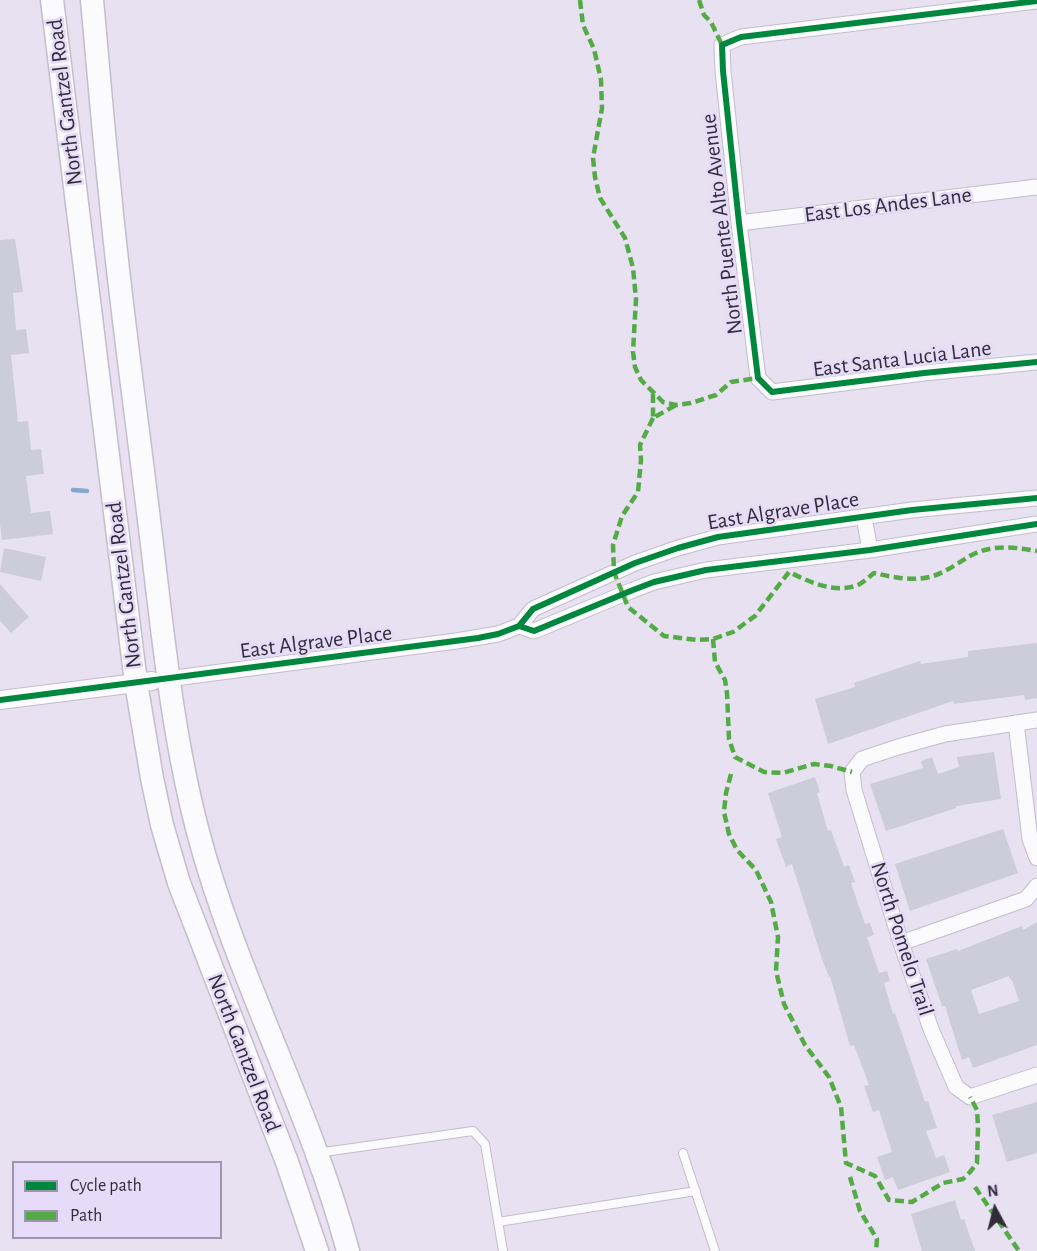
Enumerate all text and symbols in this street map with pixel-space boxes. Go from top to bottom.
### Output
street label: North Gantzel Road [42,17,88,187]
street label: North Puente Alto Avenue [695,112,749,336]
street label: East Los Andes Lane [803,182,973,228]
street label: East Santa Lucia Lane [811,335,993,383]
street label: East Algrave Place [705,486,861,536]
street label: North Gantzel Road [101,500,147,670]
street label: East Algrave Place [238,620,394,664]
street label: North Pomelo Trail [865,859,939,1019]
street label: North Gantzel Road [202,970,286,1136]
legend [12,1161,222,1239]
text: Cycle path [70,1177,142,1195]
north arrow [965,1179,1025,1239]
text: N [986,1183,999,1200]
text: Path [70,1207,102,1225]

